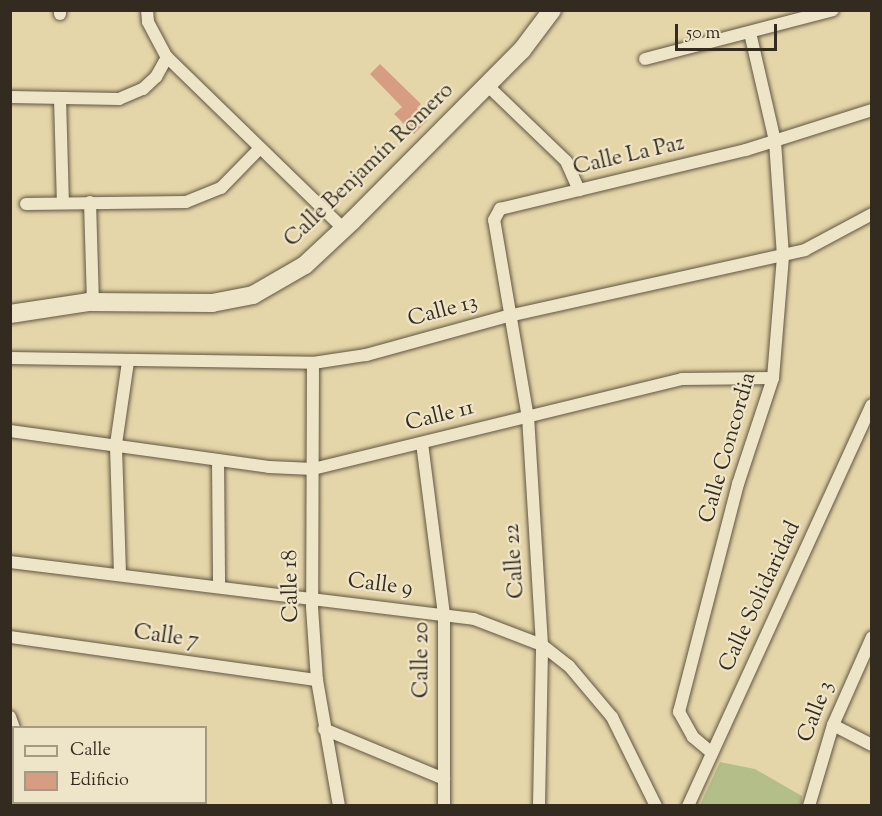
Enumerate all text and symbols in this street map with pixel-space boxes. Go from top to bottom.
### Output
scale bar [678,12,780,50]
text: 50 m [686,21,720,47]
street label: Calle Benjamín Romero [280,78,460,254]
street label: Calle La Paz [571,131,687,183]
street label: Calle 13 [405,290,481,334]
street label: Calle Concordia [695,370,763,526]
street label: Calle 11 [403,396,477,438]
street label: Calle Solidaridad [715,517,807,677]
street label: Calle 22 [500,523,532,599]
street label: Calle 18 [278,549,306,623]
street label: Calle 9 [346,569,414,603]
street label: Calle 7 [132,620,200,656]
street label: Calle 20 [410,622,436,698]
street label: Calle 3 [793,678,841,746]
legend [12,726,207,804]
text: Calle [70,738,111,764]
text: Edificio [70,768,129,794]

